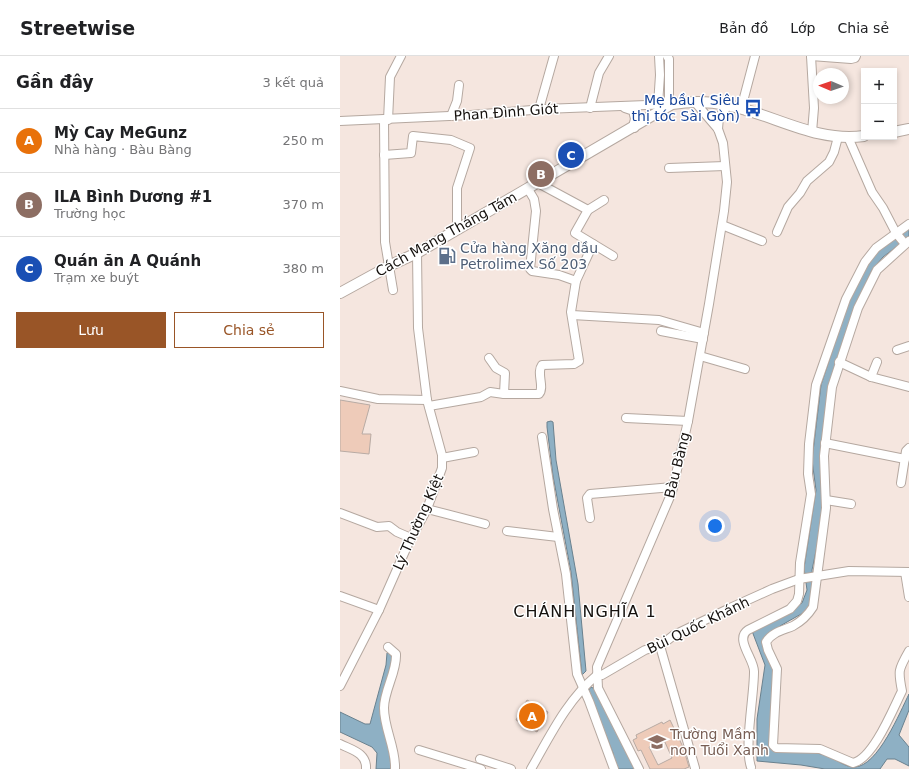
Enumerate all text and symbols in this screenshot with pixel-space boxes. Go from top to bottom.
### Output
text: Streetwise [20,17,135,39]
text: Bản đồ [719,20,768,36]
text: Lớp [790,20,816,36]
text: Chia sẻ [838,20,889,36]
north arrow [813,68,849,104]
map controls [861,68,897,140]
button: + [861,68,897,104]
text: Gần đây [16,72,94,92]
text: 3 kết quả [262,75,324,90]
place label: Mẹ bầu ( Siêu thị tóc Sài Gòn) [632,92,740,124]
bus stop icon: Mẹ bầu ( Siêu thị tóc Sài Gòn) [743,98,763,118]
street label: Phan Đình Giót [453,100,559,124]
button: − [861,104,897,140]
text: Mỳ Cay MeGunz [54,124,187,142]
text: A [24,133,34,148]
text: 250 m [282,133,324,148]
pin: C [558,140,584,170]
text: Nhà hàng · Bàu Bàng [54,142,192,157]
pin: B [528,159,554,189]
text: ILA Bình Dương #1 [54,188,212,206]
street label: Cách Mạng Tháng Tám [373,188,519,280]
text: B [24,197,34,212]
text: 370 m [282,197,324,212]
text: Trường học [54,206,126,221]
place label: Cửa hàng Xăng dầu Petrolimex Số 203 [460,240,598,272]
fuel station icon: Cửa hàng Xăng dầu Petrolimex Số 203 [437,246,457,266]
text: Quán ăn A Quánh [54,252,201,270]
text: C [24,261,34,276]
text: 380 m [282,261,324,276]
text: Trạm xe buýt [54,270,139,285]
button: Lưu [16,312,166,348]
button: Chia sẻ [174,312,324,348]
street label: Bàu Bàng [661,430,693,500]
street label: Lý Thường Kiệt [390,471,447,573]
your location [705,516,725,536]
street label: Bùi Quốc Khánh [644,593,752,657]
district label: CHÁNH NGHĨA 1 [513,602,657,621]
pin: A [519,701,545,731]
place label: Trường Mầm non Tuổi Xanh [669,726,769,758]
school or university icon: Trường Mầm non Tuổi Xanh [647,732,667,752]

